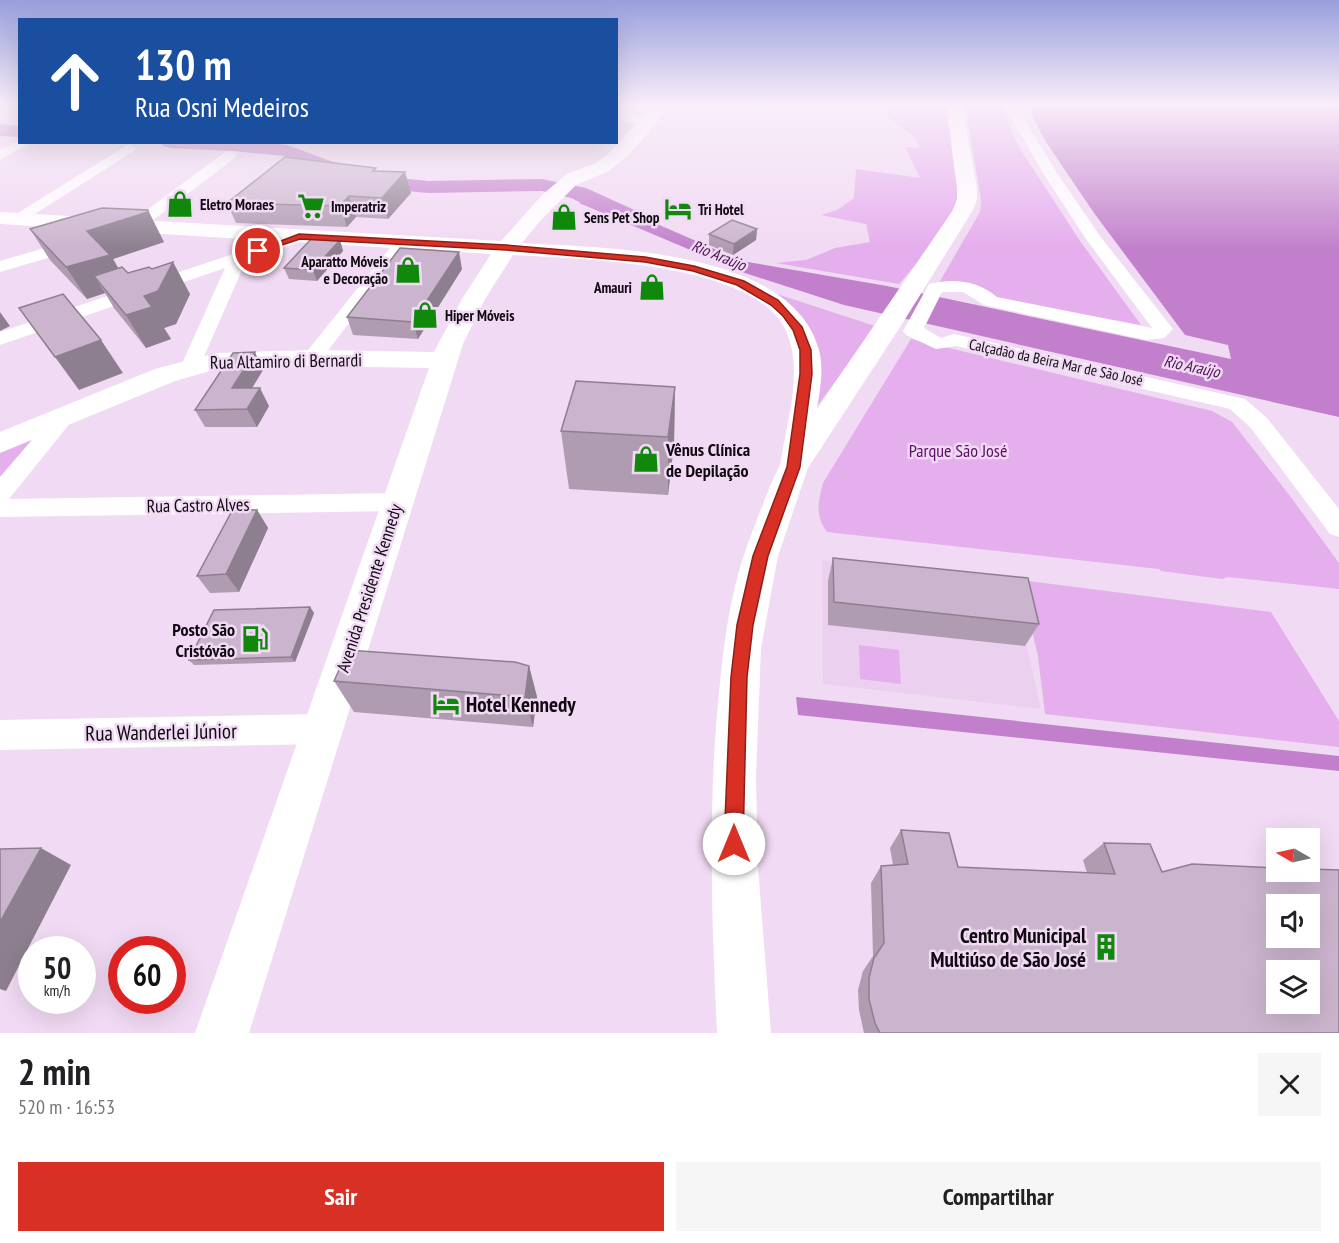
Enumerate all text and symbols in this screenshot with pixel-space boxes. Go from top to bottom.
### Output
text: 130 m [135,37,232,92]
icon: ahead [36,42,114,120]
text: Rua Osni Medeiros [135,90,309,124]
shop icon: Eletro Moraes [165,189,195,219]
supermarket icon: Imperatriz [296,191,326,221]
hotel icon: Tri Hotel [663,194,693,224]
place label: Eletro Moraes [200,195,274,214]
place label: Imperatriz [331,197,386,216]
place label: Tri Hotel [698,200,744,219]
shop icon: Sens Pet Shop [549,202,579,232]
place label: Sens Pet Shop [584,208,660,227]
pin [232,225,283,276]
icon: arrive [241,234,274,267]
water label: Rio Araújo [689,235,750,275]
place label: Aparatto Móveis e Decoração [300,252,388,288]
shop icon: Aparatto Móveis e Decoração [393,255,423,285]
shop icon: Amauri [637,272,667,302]
place label: Amauri [593,278,632,297]
shop icon: Hiper Móveis [410,300,440,330]
place label: Hiper Móveis [445,306,514,325]
street label: Calçadão da Beira Mar de São José [967,334,1145,390]
street label: Rua Altamiro di Bernardi [210,348,362,374]
water label: Rio Araújo [1162,350,1223,382]
place label: Vênus Clínica de Depilação [665,438,750,482]
park label: Parque São José [909,439,1007,462]
shop icon: Vênus Clínica de Depilação [631,444,661,474]
street label: Rua Castro Alves [146,493,250,517]
street label: Avenida Presidente Kennedy [331,501,407,675]
place label: Posto São Cristóvão [172,618,235,662]
fuel station icon: Posto São Cristóvão [240,624,270,654]
hotel icon: Hotel Kennedy [431,689,461,719]
place label: Hotel Kennedy [466,691,576,718]
street label: Rua Wanderlei Júnior [85,717,237,747]
position arrow [702,812,766,876]
north arrow [1266,828,1320,882]
map controls [1266,828,1320,1014]
button: sound [1266,894,1320,948]
place label: Centro Municipal Multiúso de São José [930,922,1087,973]
building icon: Centro Municipal Multiúso de São José [1091,932,1121,962]
speed limit sign: 60 [108,936,186,1014]
text: 50 [43,948,71,987]
button: layers [1266,960,1320,1014]
text: km/h [44,981,70,1000]
text: 2 min [18,1048,91,1095]
button: close [1258,1053,1321,1116]
text: 520 m · 16:53 [18,1094,115,1120]
button: Sair [18,1162,664,1231]
button: Compartilhar [676,1162,1321,1231]

